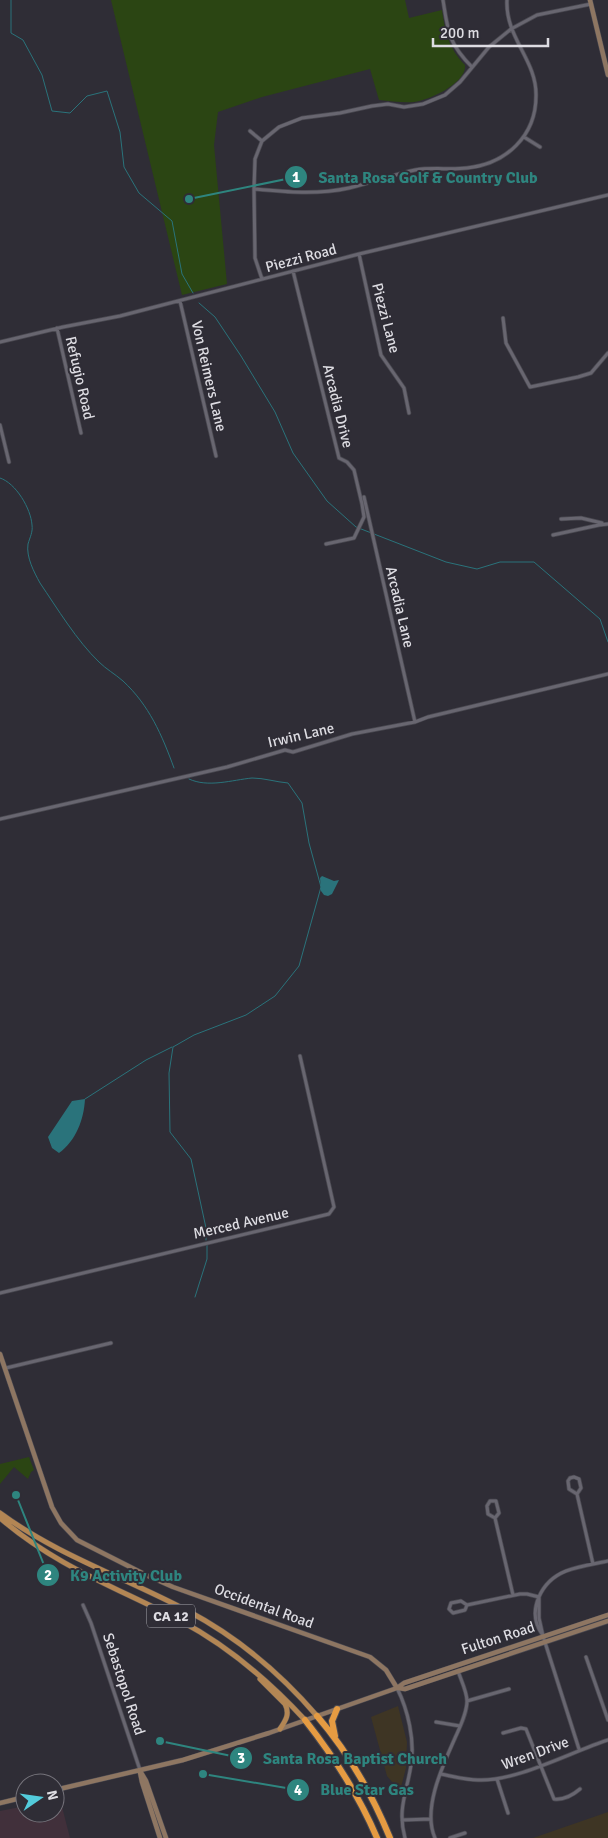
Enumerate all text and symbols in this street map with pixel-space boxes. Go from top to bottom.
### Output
scale bar [433,15,548,47]
text: 200 m [440,24,480,42]
callout: Santa Rosa Golf & Country Club [283,161,548,192]
text: 1 [292,168,300,186]
text: Santa Rosa Golf & Country Club [318,168,538,188]
street label: Piezzi Road [263,240,339,276]
street label: Piezzi Lane [368,281,404,355]
street label: Von Reimers Lane [187,319,231,433]
street label: Refugio Road [62,335,98,421]
street label: Arcadia Drive [319,362,357,450]
street label: Arcadia Lane [382,565,418,649]
street label: Irwin Lane [266,719,336,751]
street label: Merced Avenue [191,1203,291,1243]
callout: K9 Activity Club [35,1560,192,1591]
text: 2 [44,1566,52,1584]
text: K9 Activity Club [70,1566,182,1586]
street label: Occidental Road [212,1580,316,1632]
road number: CA 12 [147,1604,195,1628]
street label: Fulton Road [459,1618,537,1658]
street label: Sebastopol Road [99,1631,149,1737]
street label: Wren Drive [499,1733,571,1773]
callout: Santa Rosa Baptist Church [228,1743,457,1774]
text: 3 [237,1749,245,1767]
text: Santa Rosa Baptist Church [263,1749,447,1769]
north arrow [15,1773,65,1823]
callout: Blue Star Gas [285,1774,424,1805]
text: Blue Star Gas [320,1780,414,1800]
text: 4 [294,1781,302,1799]
text: N [43,1789,62,1802]

